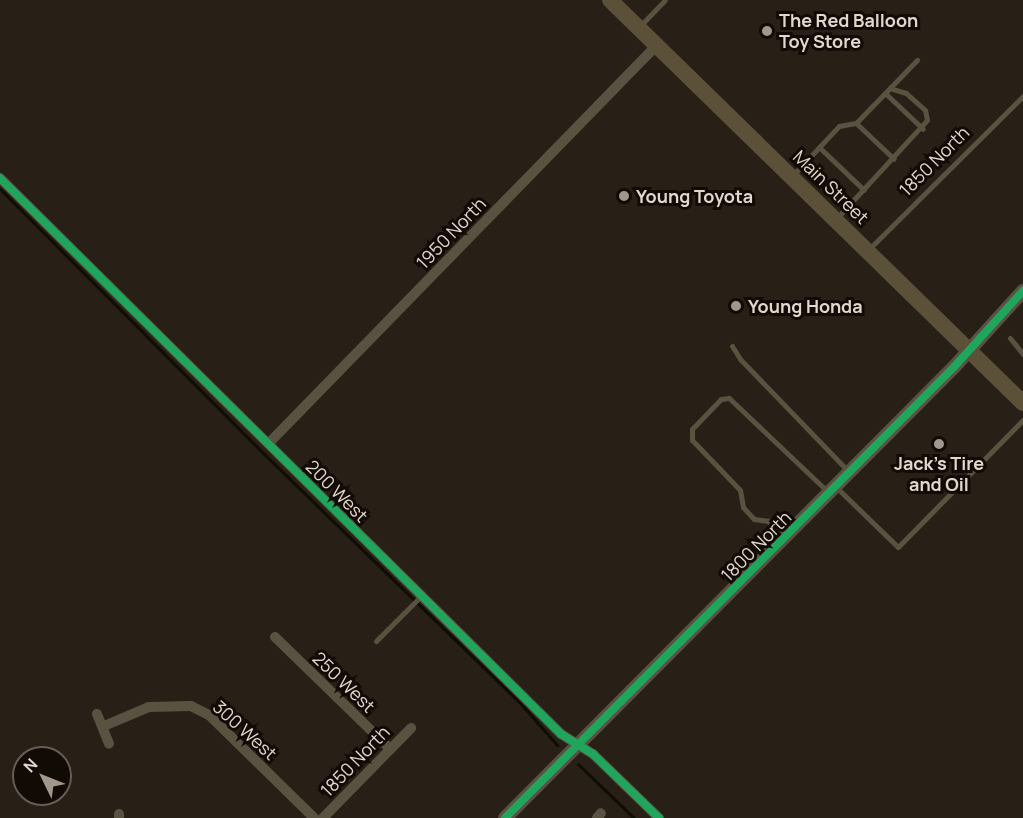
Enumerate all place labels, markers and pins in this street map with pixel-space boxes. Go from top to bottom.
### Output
place label: The Red Balloon Toy Store [779,10,918,52]
marker: The Red Balloon Toy Store [760,24,774,38]
place label: Young Toyota [636,185,753,207]
marker: Young Toyota [617,189,631,203]
place label: Young Honda [748,295,863,317]
marker: Young Honda [729,299,743,313]
marker: Jack's Tire and Oil [932,437,946,451]
place label: Jack's Tire and Oil [894,453,984,496]

